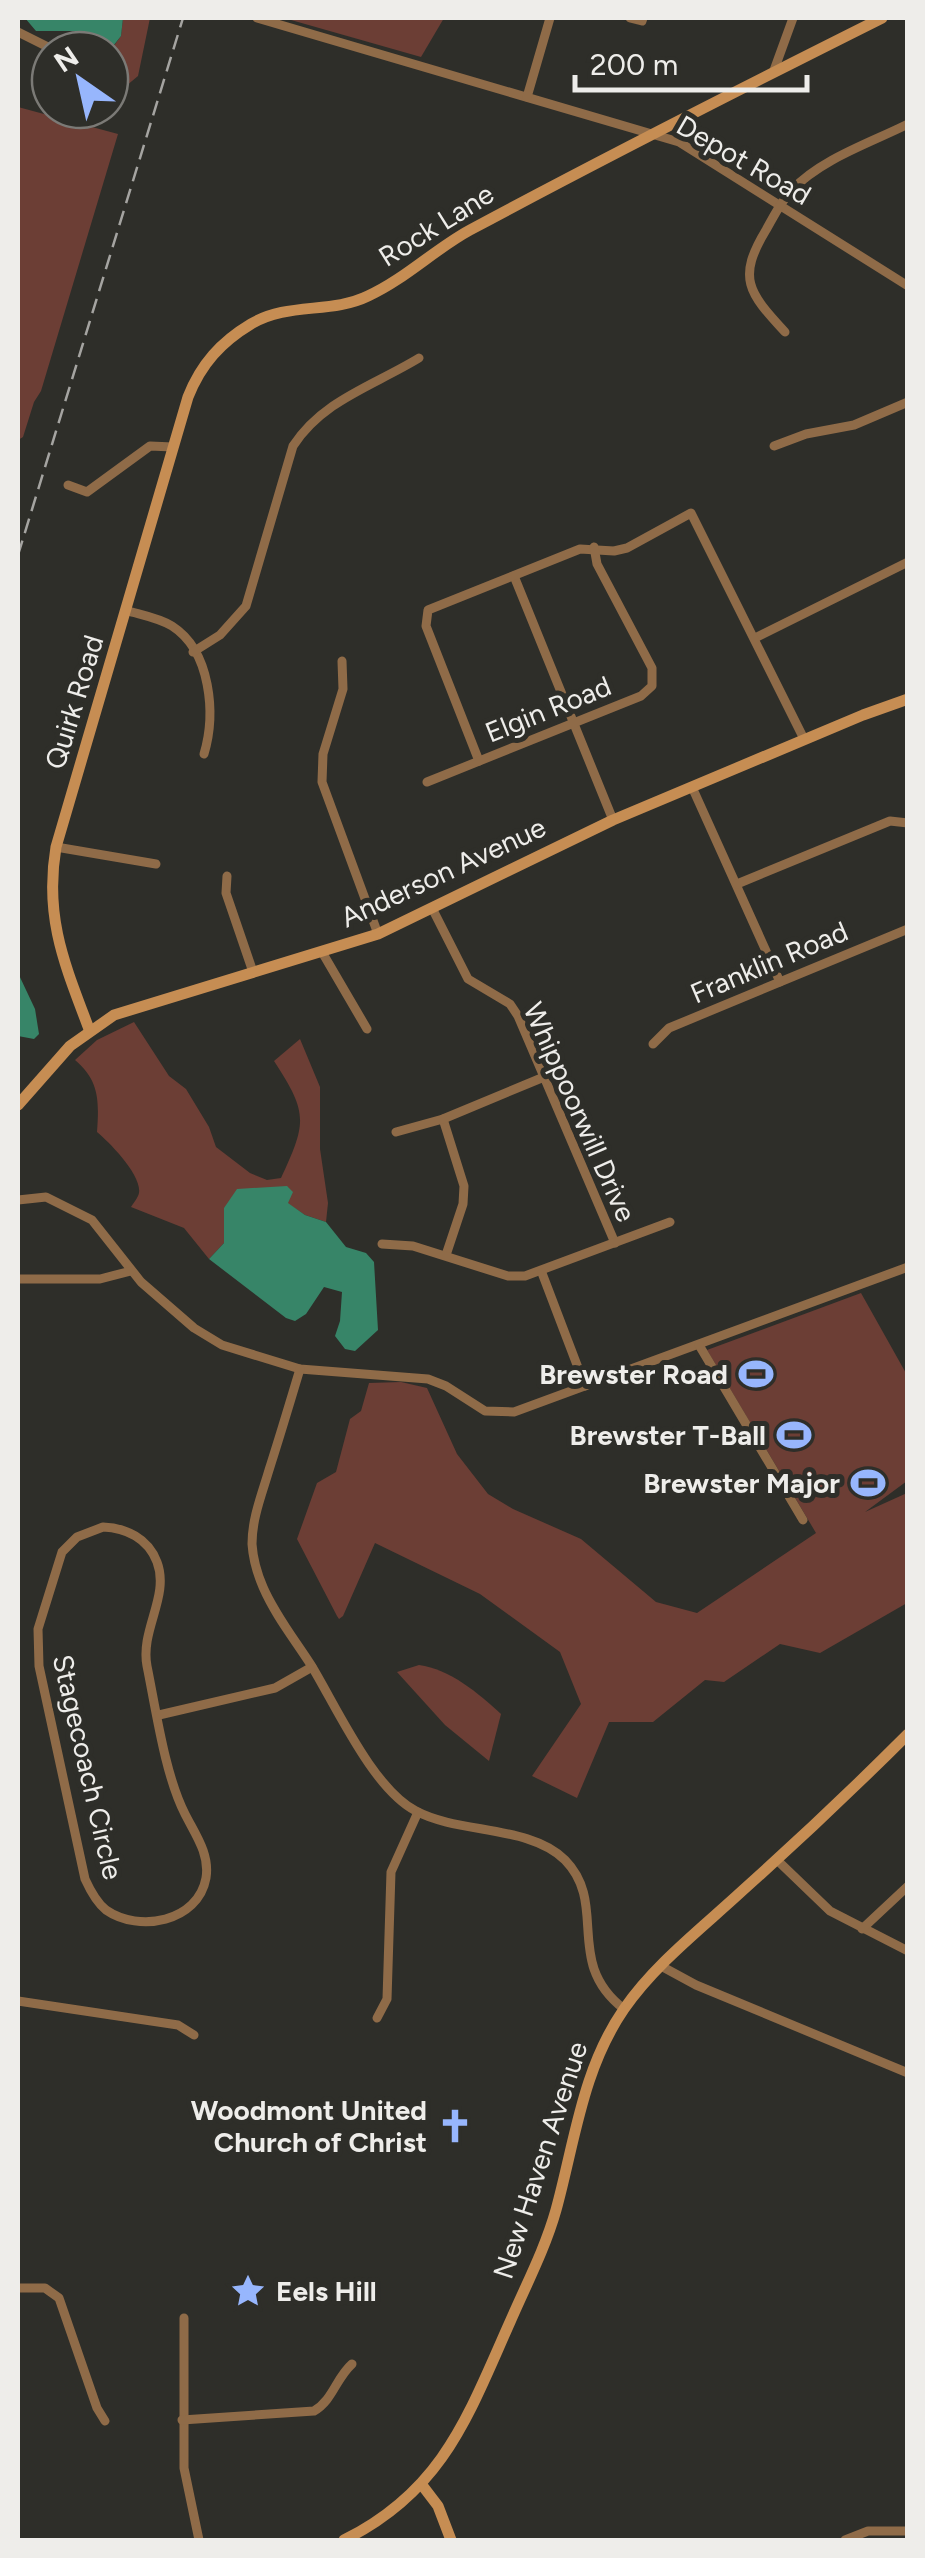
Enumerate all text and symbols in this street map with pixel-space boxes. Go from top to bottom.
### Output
north arrow [30,30,130,130]
scale bar [575,30,808,92]
text: N [48,39,85,79]
text: 200 m [590,46,678,83]
street label: Depot Road [671,108,817,212]
street label: Rock Lane [372,176,500,274]
street label: Quirk Road [38,631,110,773]
street label: Elgin Road [480,668,616,750]
street label: Anderson Avenue [335,810,551,934]
street label: Franklin Road [685,914,853,1010]
street label: Whippoorwill Drive [516,997,644,1227]
sports icon: Brewster Road [737,1355,775,1393]
place label: Brewster Road [539,1357,728,1391]
sports icon: Brewster T-Ball [775,1416,813,1454]
place label: Brewster T-Ball [570,1418,766,1452]
sports icon: Brewster Major [849,1464,887,1502]
place label: Brewster Major [643,1466,840,1500]
street label: Stagecoach Circle [46,1651,130,1883]
street label: New Haven Avenue [486,2037,594,2283]
place label: Woodmont United Church of Christ [191,2093,427,2159]
church icon: Woodmont United Church of Christ [436,2107,474,2145]
place icon: Eels Hill [229,2272,267,2310]
place label: Eels Hill [276,2274,377,2308]

